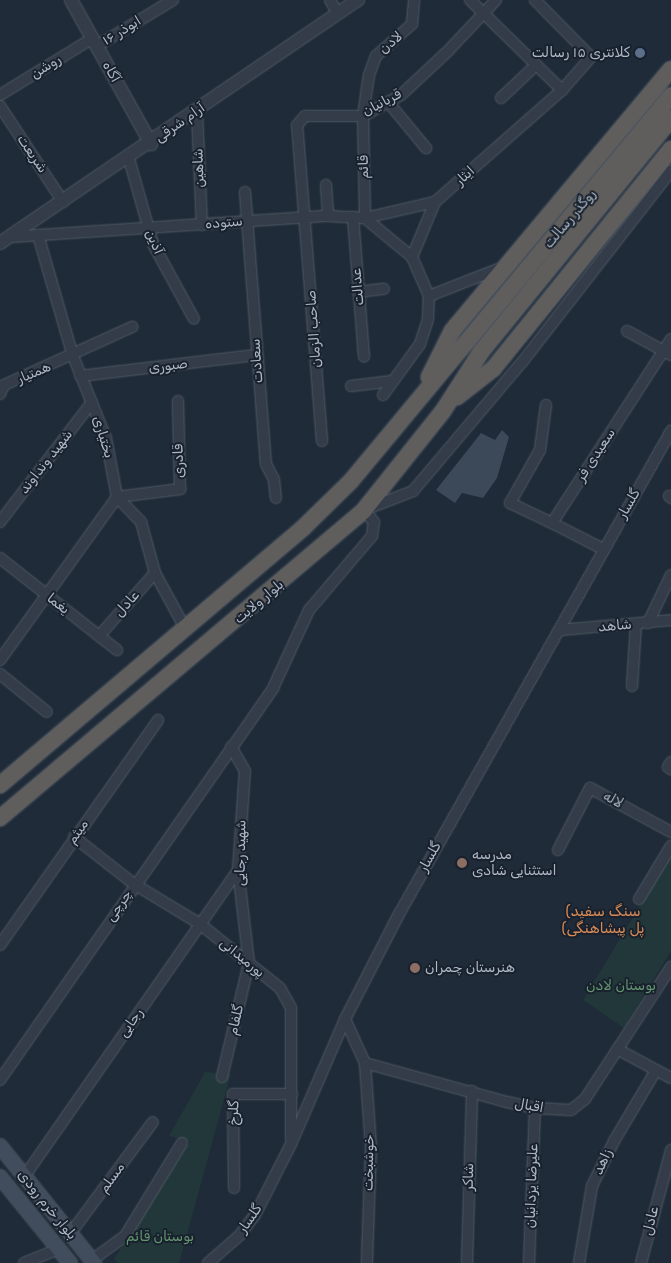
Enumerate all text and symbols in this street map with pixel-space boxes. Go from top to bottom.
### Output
street label: ابوذر ۱۶ [100,13,144,49]
street label: لادن [376,28,406,58]
place label: کلانتری ۱۵ رسالت [532,45,630,61]
marker: کلانتری ۱۵ رسالت [634,47,646,59]
street label: روشن [28,51,64,83]
street label: آگاه [98,59,124,85]
street label: قربانیان [360,86,404,120]
street label: آرام شرقی [152,100,208,146]
street label: شریعت [13,132,51,176]
street label: شاهین [190,148,208,188]
street label: قائم [355,155,373,179]
street label: ایثار [452,163,478,189]
street label: روگذر رسالت [540,186,600,252]
street label: ستوده [204,213,244,233]
street label: آذین [141,227,167,257]
street label: عدالت [348,268,368,306]
street label: صاحب الزمان [303,290,325,368]
street label: سعادت [247,338,267,384]
street label: صبوری [147,355,189,377]
street label: همتیار [14,358,54,388]
street label: بختیاری [89,414,117,460]
street label: سعیدی فر [573,425,619,485]
street label: شهید ونداوند [16,427,76,497]
street label: قادری [170,444,188,478]
street label: گلسار [614,486,644,522]
street label: بلوار ولایت [231,576,287,628]
street label: عادل [111,587,143,621]
street label: یغما [43,590,73,618]
street label: شاهد [598,616,632,636]
street label: لاله [600,788,626,812]
street label: میثم [64,817,92,847]
street label: شهید رجایی [232,820,250,886]
street label: گلسار [415,839,445,875]
place label: مدرسه استثنایی شادی [472,847,557,880]
marker: مدرسه استثنایی شادی [456,857,468,869]
street label: چرچی [102,887,136,925]
district label: (سنگ سفید (پل پیشاهنگی [561,902,645,937]
street label: پورمیدانی [216,935,268,981]
place label: هنرستان چمران [425,960,515,976]
marker: هنرستان چمران [409,962,421,974]
park label: بوستان لادن [586,978,656,994]
street label: گلفام [224,1003,248,1037]
street label: رجایی [115,1005,147,1041]
street label: اقبال [513,1095,545,1117]
street label: گلرخ [225,1100,243,1126]
street label: خوشبخت [360,1135,378,1191]
street label: علیرضا یزدانیان [522,1143,542,1229]
street label: زاهد [590,1146,616,1178]
street label: مسلم [95,1160,129,1196]
street label: شاکر [460,1163,478,1191]
street label: بلوار خرم رودی [14,1167,80,1243]
street label: گلسار [234,1201,266,1237]
street label: عادل [639,1205,663,1237]
park label: بوستان قائم [126,1229,194,1245]

